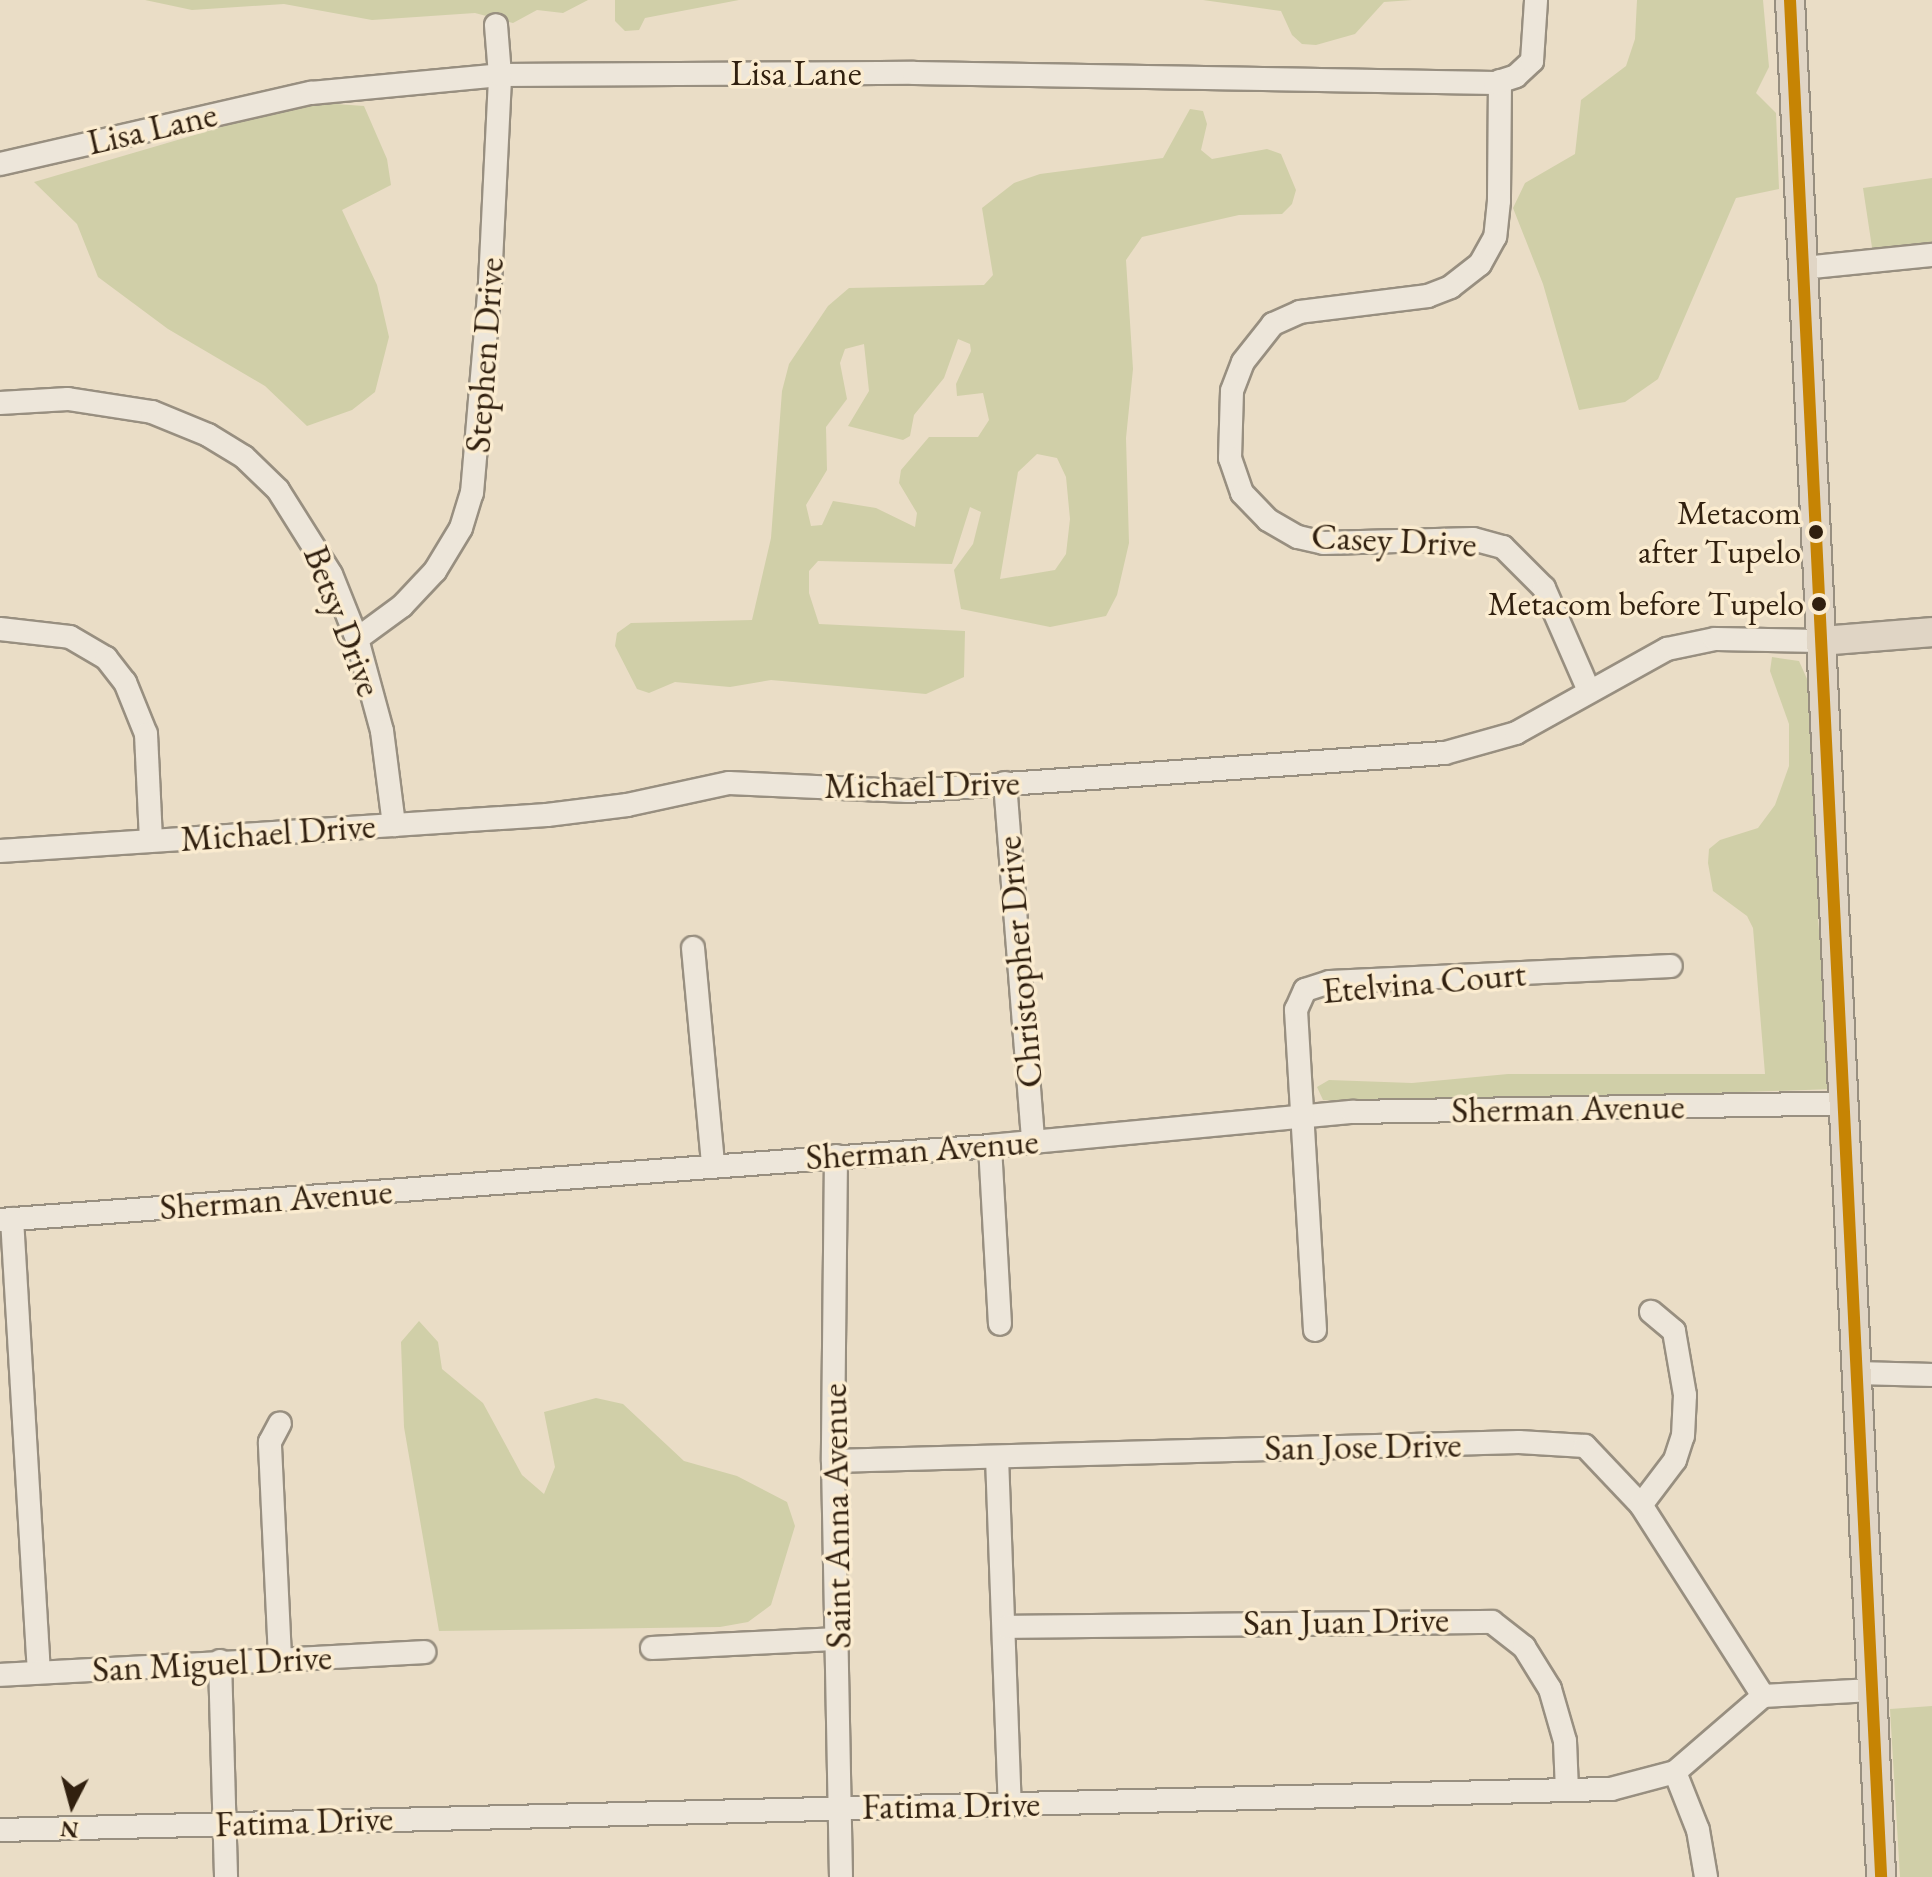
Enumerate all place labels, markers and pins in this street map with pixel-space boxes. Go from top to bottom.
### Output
place label: Metacom after Tupelo [1638,492,1801,572]
marker: Metacom after Tupelo [1808,524,1824,540]
place label: Metacom before Tupelo [1488,584,1804,624]
marker: Metacom before Tupelo [1811,596,1827,612]

